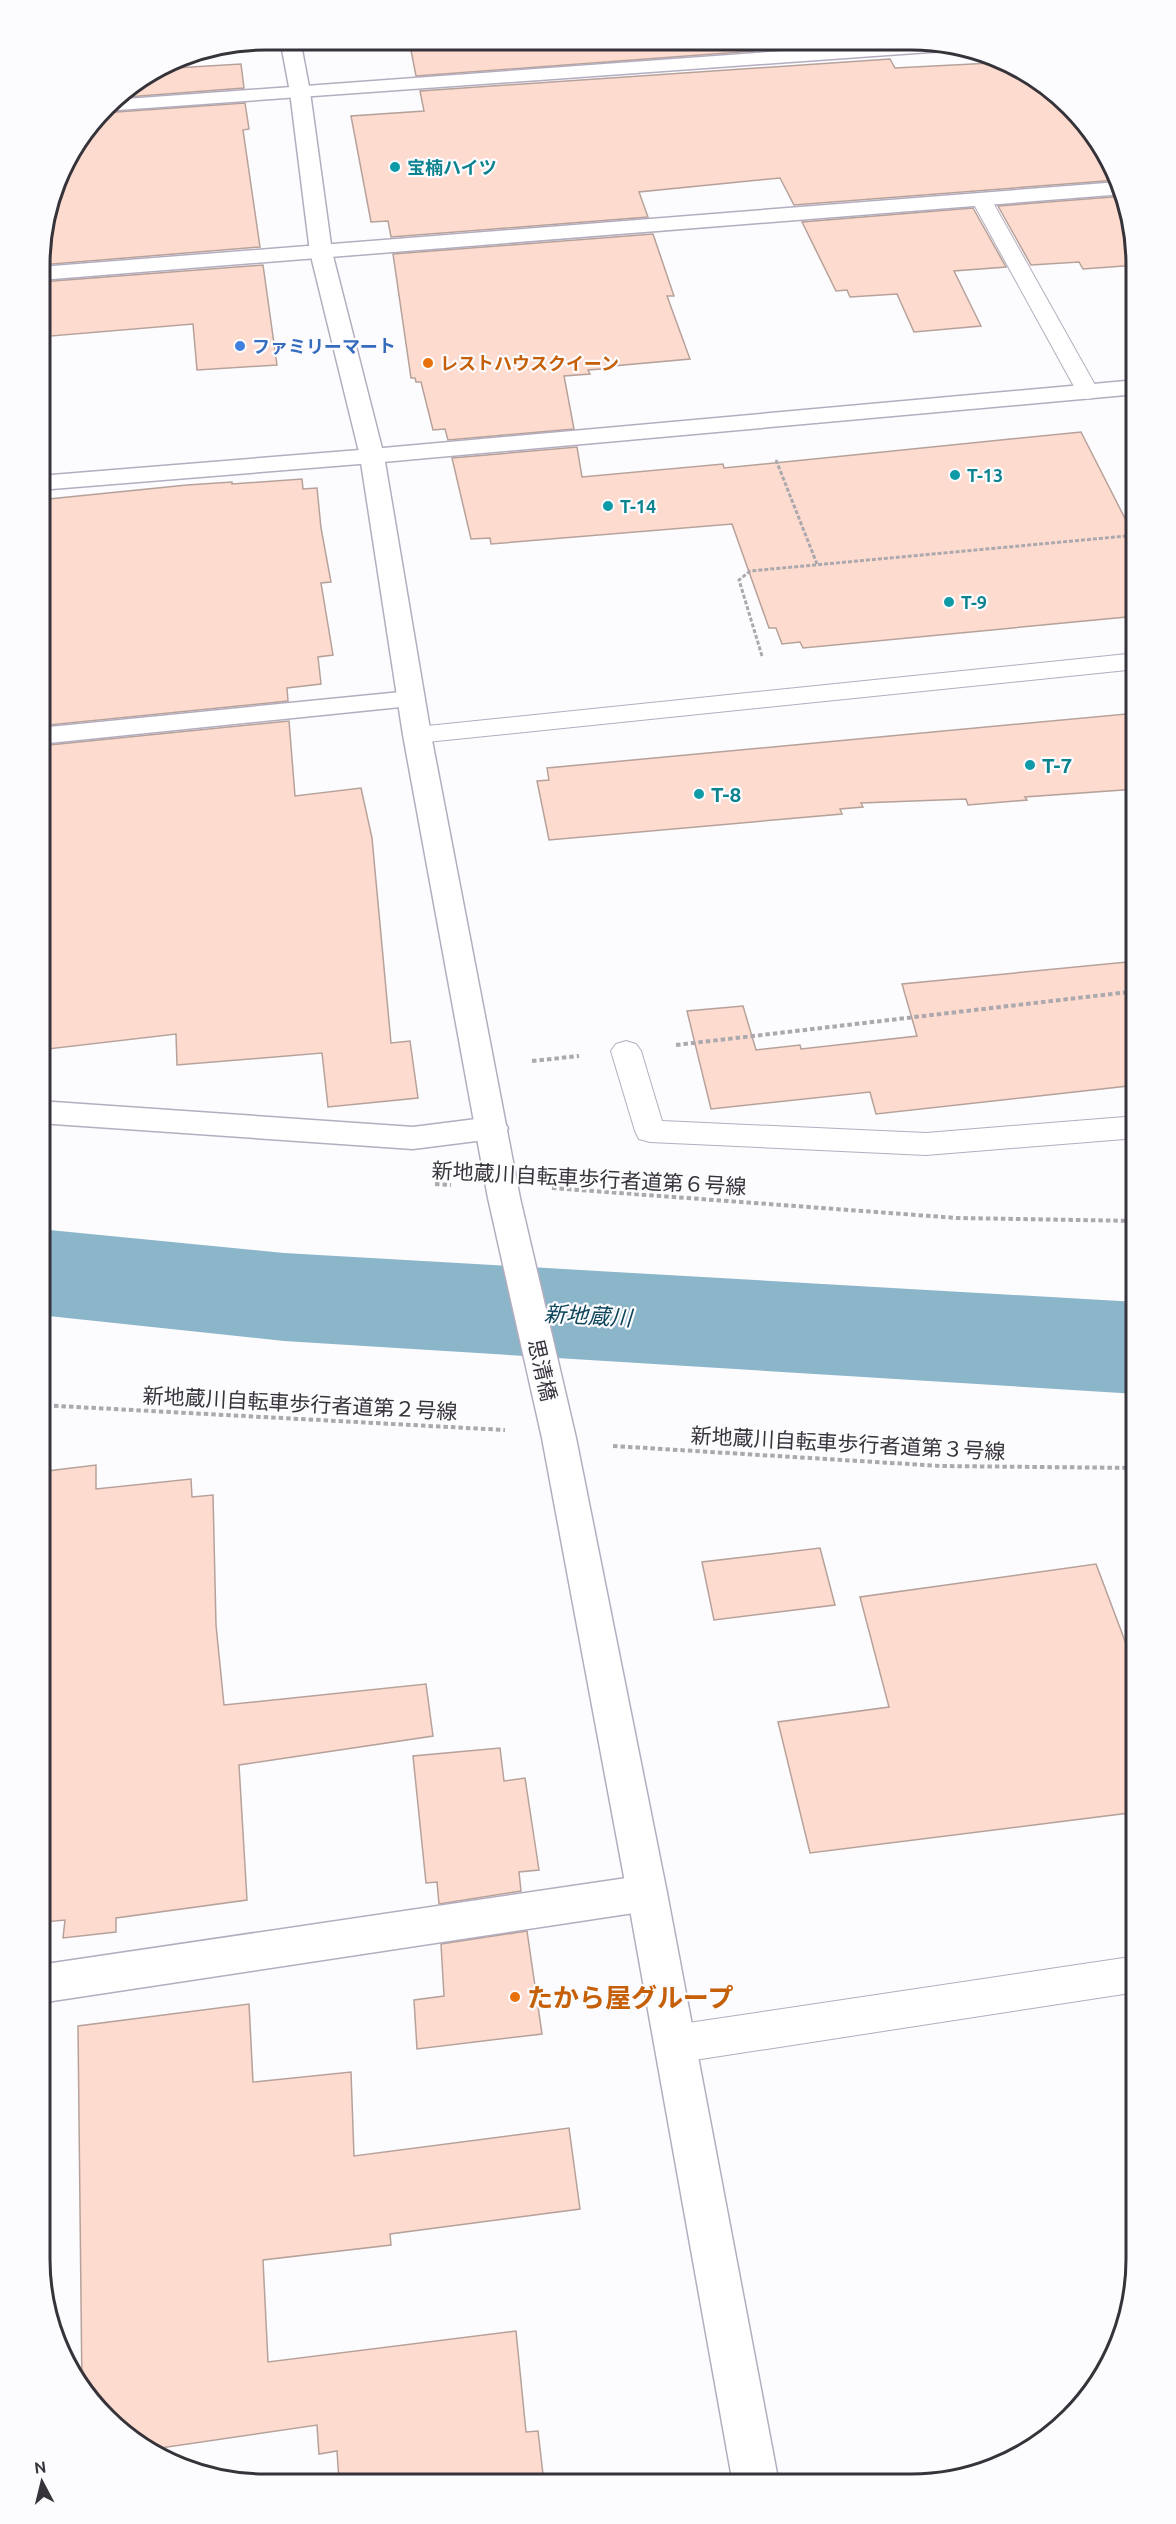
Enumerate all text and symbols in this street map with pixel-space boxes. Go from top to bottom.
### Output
place label: 宝楠ハイツ [407,157,497,177]
marker: 宝楠ハイツ [388,160,402,174]
place label: ファミリーマート [252,336,396,356]
marker: ファミリーマート [233,339,247,353]
place label: レストハウスクイーン [440,353,619,373]
marker: レストハウスクイーン [421,356,435,370]
place label: T-13 [967,465,1003,485]
marker: T-13 [948,468,962,482]
place label: T-14 [620,496,656,516]
marker: T-14 [601,499,615,513]
place label: T-9 [961,592,987,612]
marker: T-9 [942,595,956,609]
place label: T-7 [1042,753,1072,777]
marker: T-7 [1023,758,1037,772]
place label: T-8 [711,782,741,806]
marker: T-8 [692,787,706,801]
street label: 新地蔵川自転車歩行者道第６号線 [431,1158,747,1198]
water label: 新地蔵川 [543,1300,635,1330]
street label: 思清橋 [524,1337,562,1403]
street label: 新地蔵川自転車歩行者道第２号線 [142,1383,458,1423]
street label: 新地蔵川自転車歩行者道第３号線 [690,1423,1006,1463]
place label: たから屋グループ [527,1983,733,2012]
marker: たから屋グループ [508,1990,522,2004]
north arrow [12,2452,72,2512]
text: N [33,2457,47,2477]

